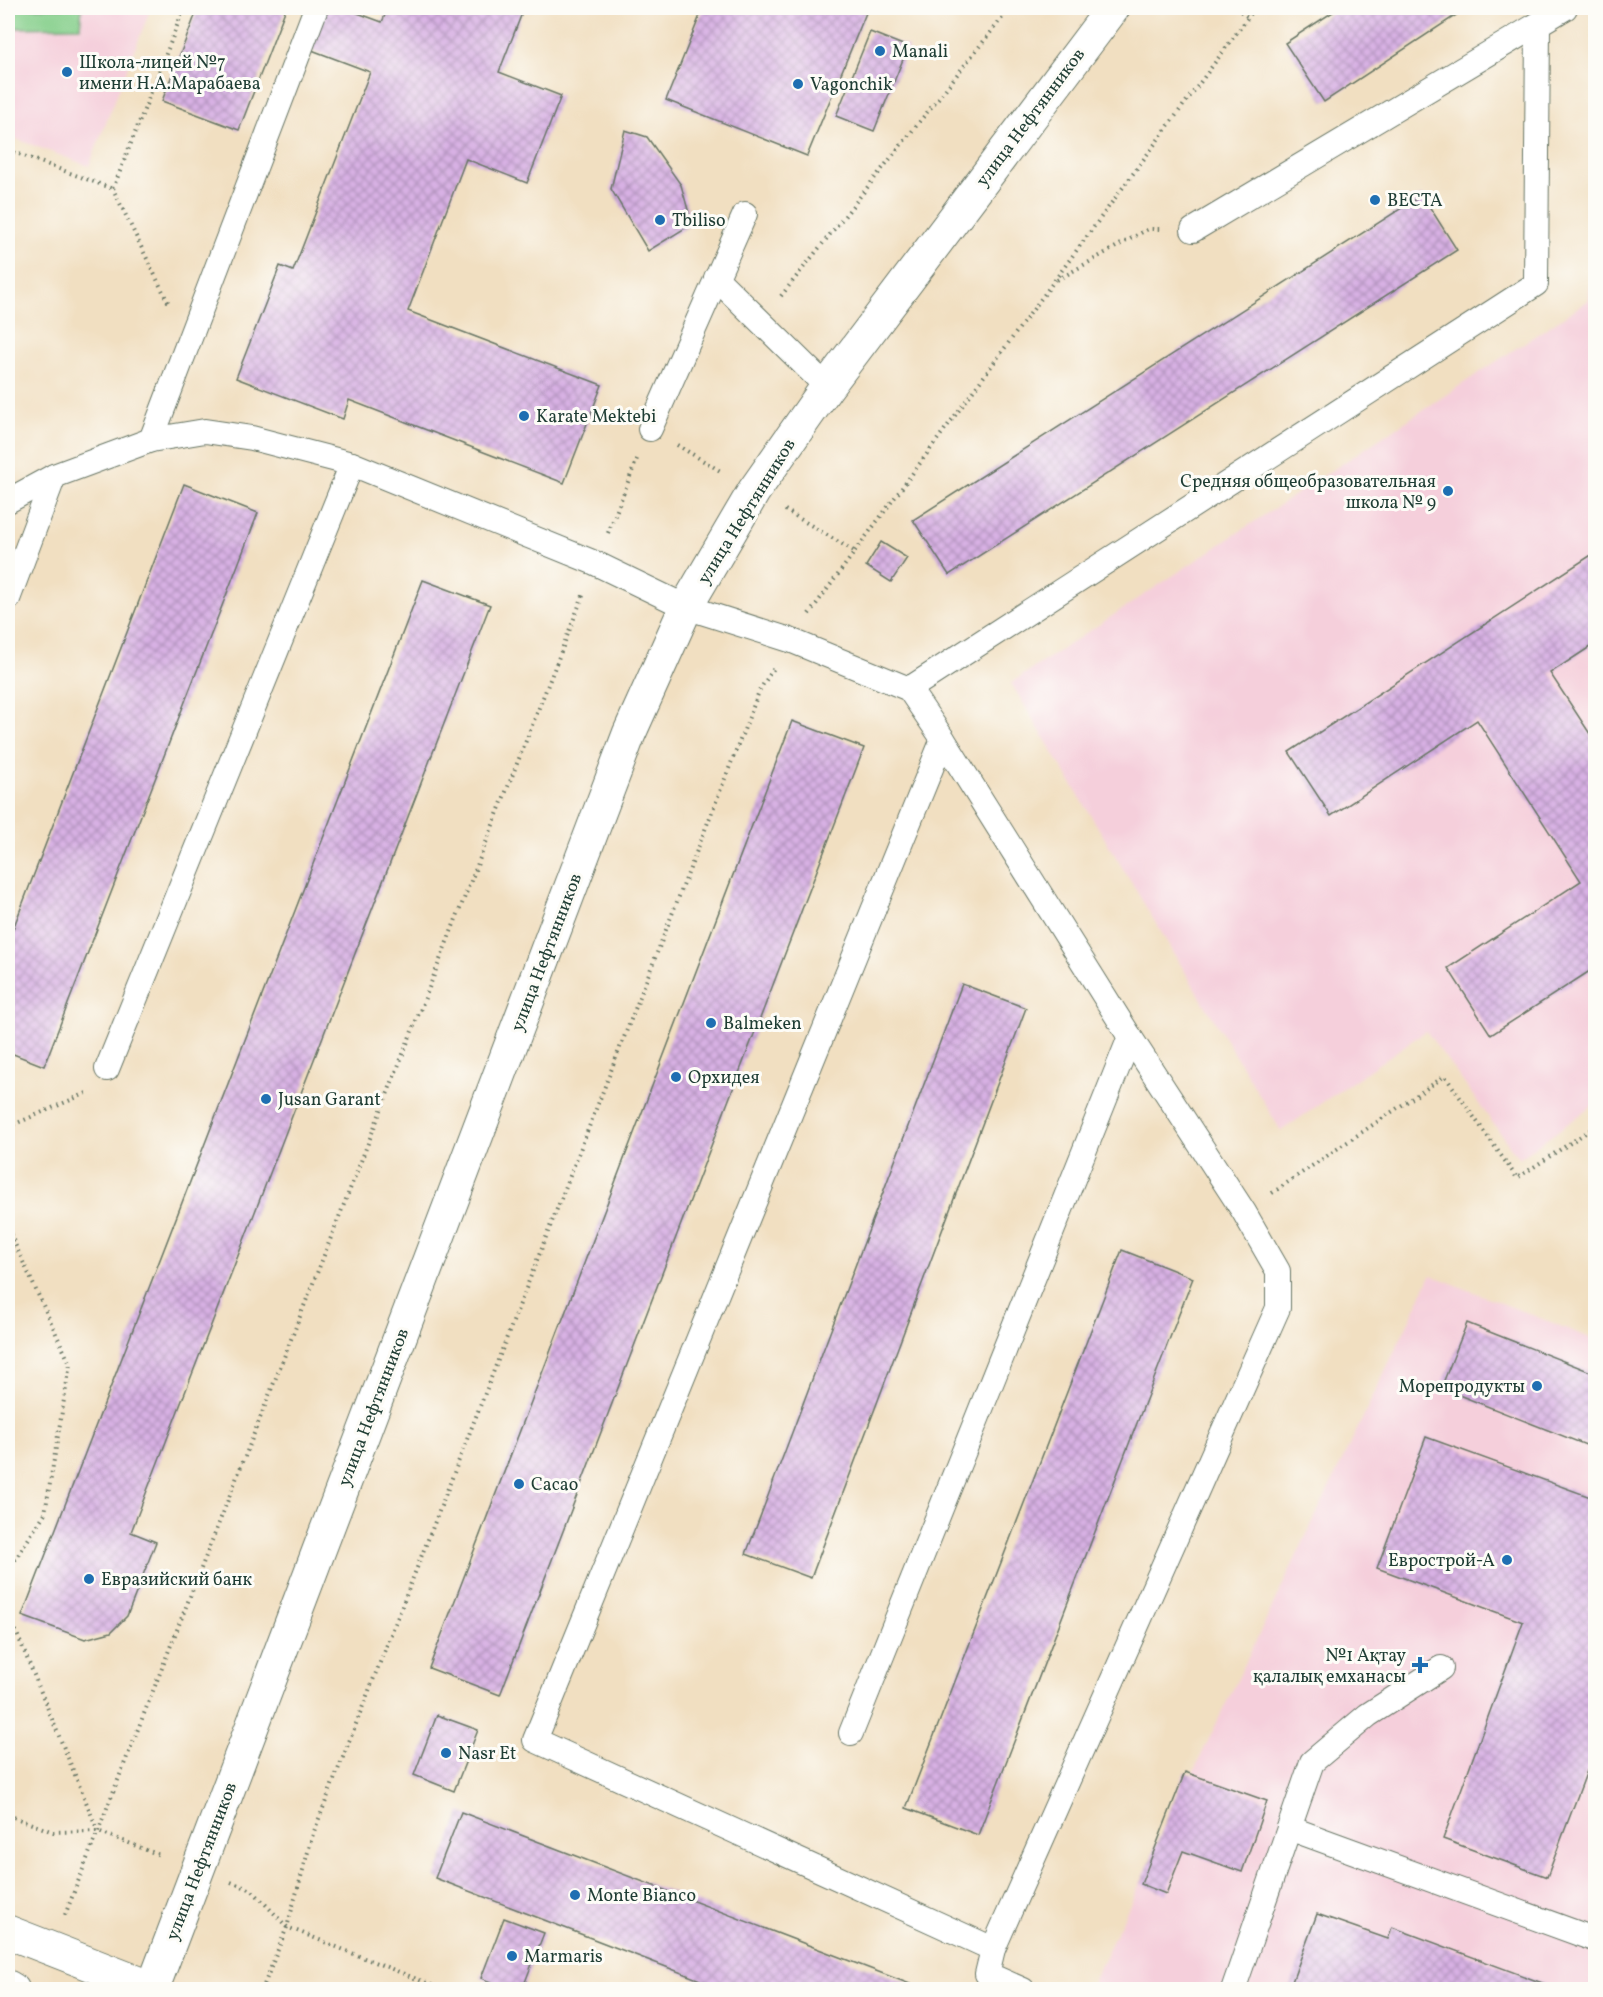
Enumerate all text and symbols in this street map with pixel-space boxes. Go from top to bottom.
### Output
place label: Manali [892,40,948,65]
street label: улица Нефтянников [971,43,1092,192]
marker: Manali [873,44,887,58]
place label: Школа-лицей №7 имени Н.А.Марабаева [79,51,261,97]
marker: Школа-лицей №7 имени Н.А.Марабаева [60,65,74,79]
place label: Vagonchik [810,73,893,98]
marker: Vagonchik [791,77,805,91]
place label: ВЕСТА [1387,189,1443,214]
marker: ВЕСТА [1368,193,1382,207]
place label: Tbiliso [672,209,726,234]
marker: Tbiliso [653,213,667,227]
place label: Karate Mektebi [536,405,656,430]
marker: Karate Mektebi [517,409,531,423]
street label: улица Нефтянников [692,434,802,589]
place label: Средняя общеобразовательная школа № 9 [1180,470,1436,516]
marker: Средняя общеобразовательная школа № 9 [1441,484,1455,498]
street label: улица Нефтянников [506,870,589,1035]
place label: Balmeken [723,1012,802,1037]
marker: Balmeken [704,1016,718,1030]
place label: Орхидея [688,1066,760,1091]
marker: Орхидея [669,1070,683,1084]
place label: Jusan Garant [278,1088,381,1113]
marker: Jusan Garant [259,1092,273,1106]
street label: улица Нефтянников [333,1325,416,1490]
place label: Морепродукты [1399,1375,1525,1400]
marker: Морепродукты [1530,1379,1544,1393]
place label: Cacao [531,1473,578,1498]
marker: Cacao [512,1477,526,1491]
place label: Еврострой-А [1388,1549,1495,1574]
marker: Еврострой-А [1500,1553,1514,1567]
place label: Евразийский банк [101,1568,253,1593]
marker: Евразийский банк [82,1572,96,1586]
place label: №1 Ақтау қалалық емханасы [1253,1644,1406,1690]
marker: №1 Ақтау қалалық емханасы [1411,1656,1429,1674]
place label: Nasr Et [458,1742,516,1767]
marker: Nasr Et [439,1746,453,1760]
street label: улица Нефтянников [161,1779,244,1944]
place label: Monte Bianco [587,1884,696,1909]
marker: Monte Bianco [568,1888,582,1902]
place label: Marmaris [524,1945,603,1970]
marker: Marmaris [505,1949,519,1963]

